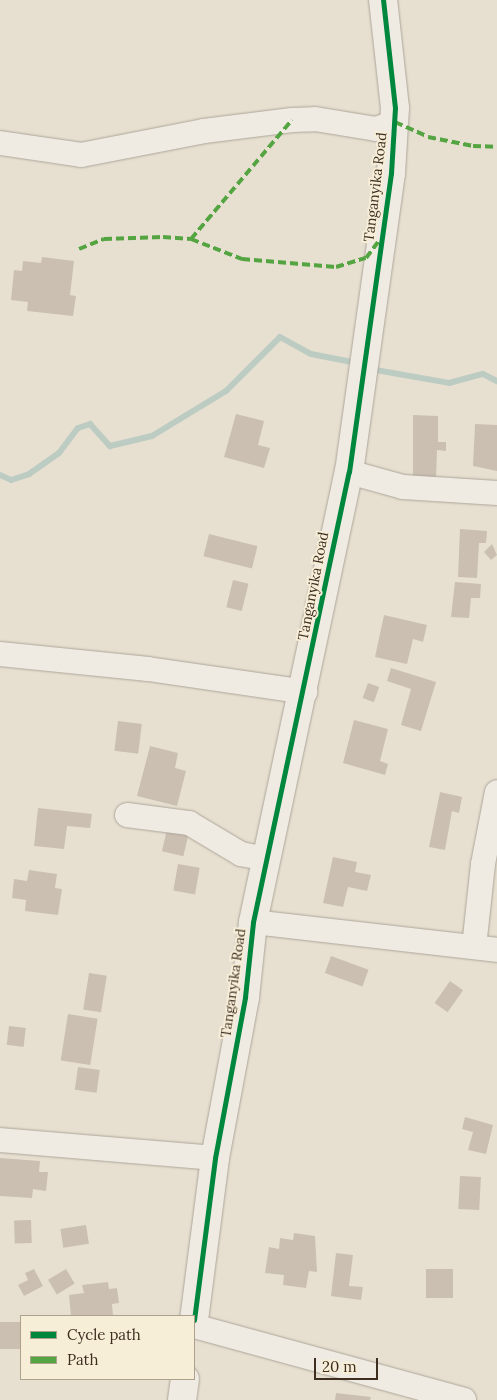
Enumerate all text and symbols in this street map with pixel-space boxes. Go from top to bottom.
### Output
street label: Tanganyika Road [360,131,390,243]
street label: Tanganyika Road [294,530,332,642]
street label: Tanganyika Road [217,927,249,1039]
legend [20,1315,195,1380]
text: Cycle path [67,1325,141,1344]
scale bar [317,1348,381,1380]
text: Path [67,1350,98,1369]
text: 20 m [322,1357,357,1376]

